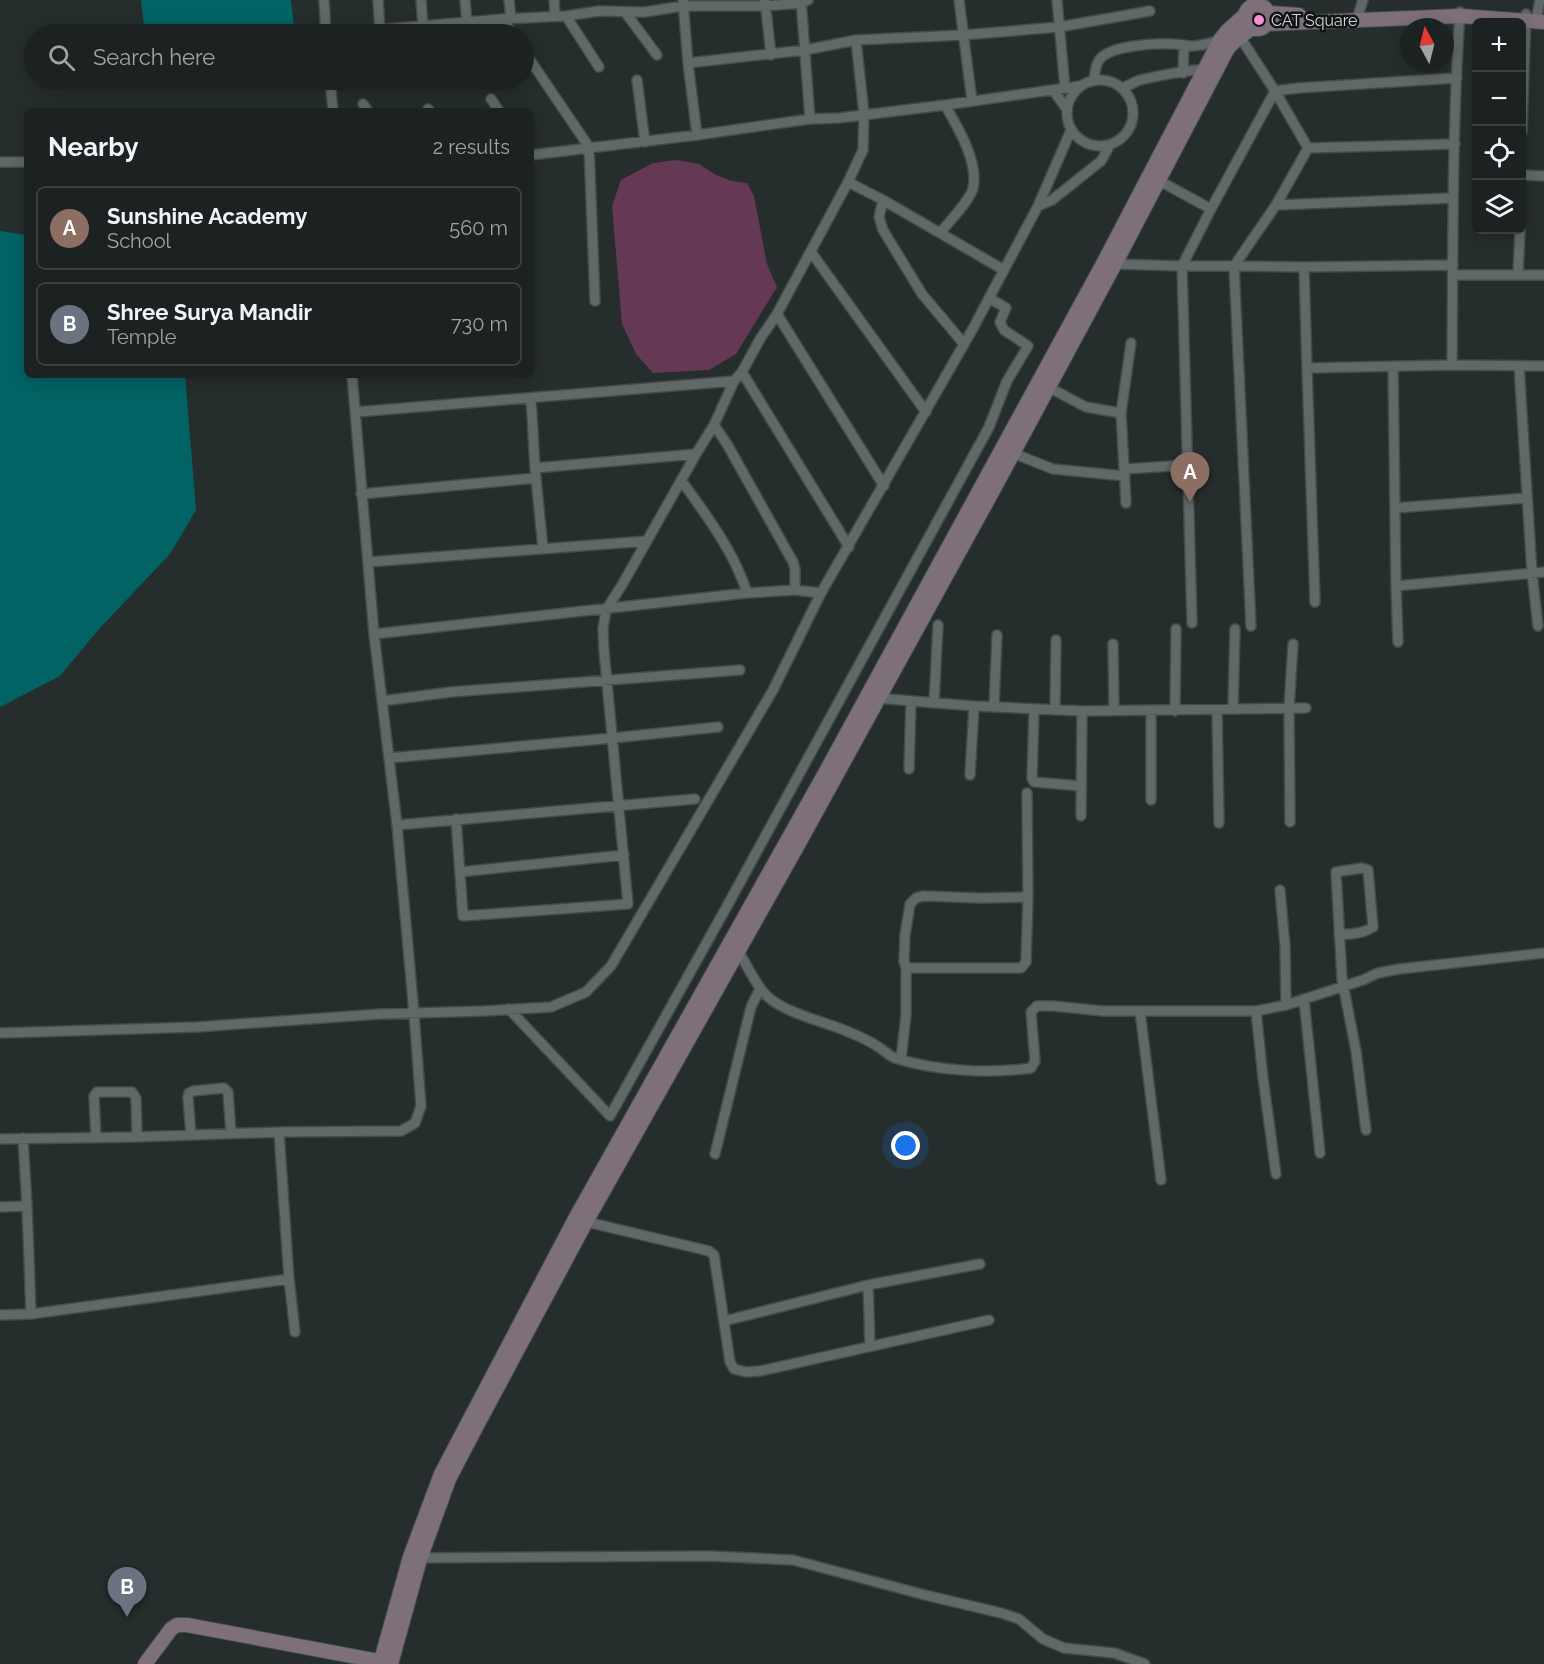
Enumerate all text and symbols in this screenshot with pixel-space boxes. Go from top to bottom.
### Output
place label: CAT Square [1271,11,1357,30]
marker: CAT Square [1252,13,1266,27]
north arrow [1400,18,1454,72]
map controls [1472,18,1526,234]
button: + [1472,18,1526,72]
search box [24,24,534,90]
icon: search [45,41,78,74]
text: Search here [93,44,215,70]
button: − [1472,72,1526,126]
button: locate [1472,126,1526,180]
text: Nearby [48,132,138,162]
text: 2 results [433,135,510,159]
button: layers [1472,180,1526,234]
text: Sunshine Academy [107,203,307,229]
text: A [63,216,76,240]
text: 560 m [449,216,508,240]
text: School [107,229,171,253]
text: Shree Surya Mandir [107,299,312,325]
text: B [63,312,76,336]
text: 730 m [451,312,508,336]
text: Temple [107,325,177,349]
pin: A [1170,452,1210,502]
your location [891,1131,920,1160]
pin: B [108,1568,146,1617]

